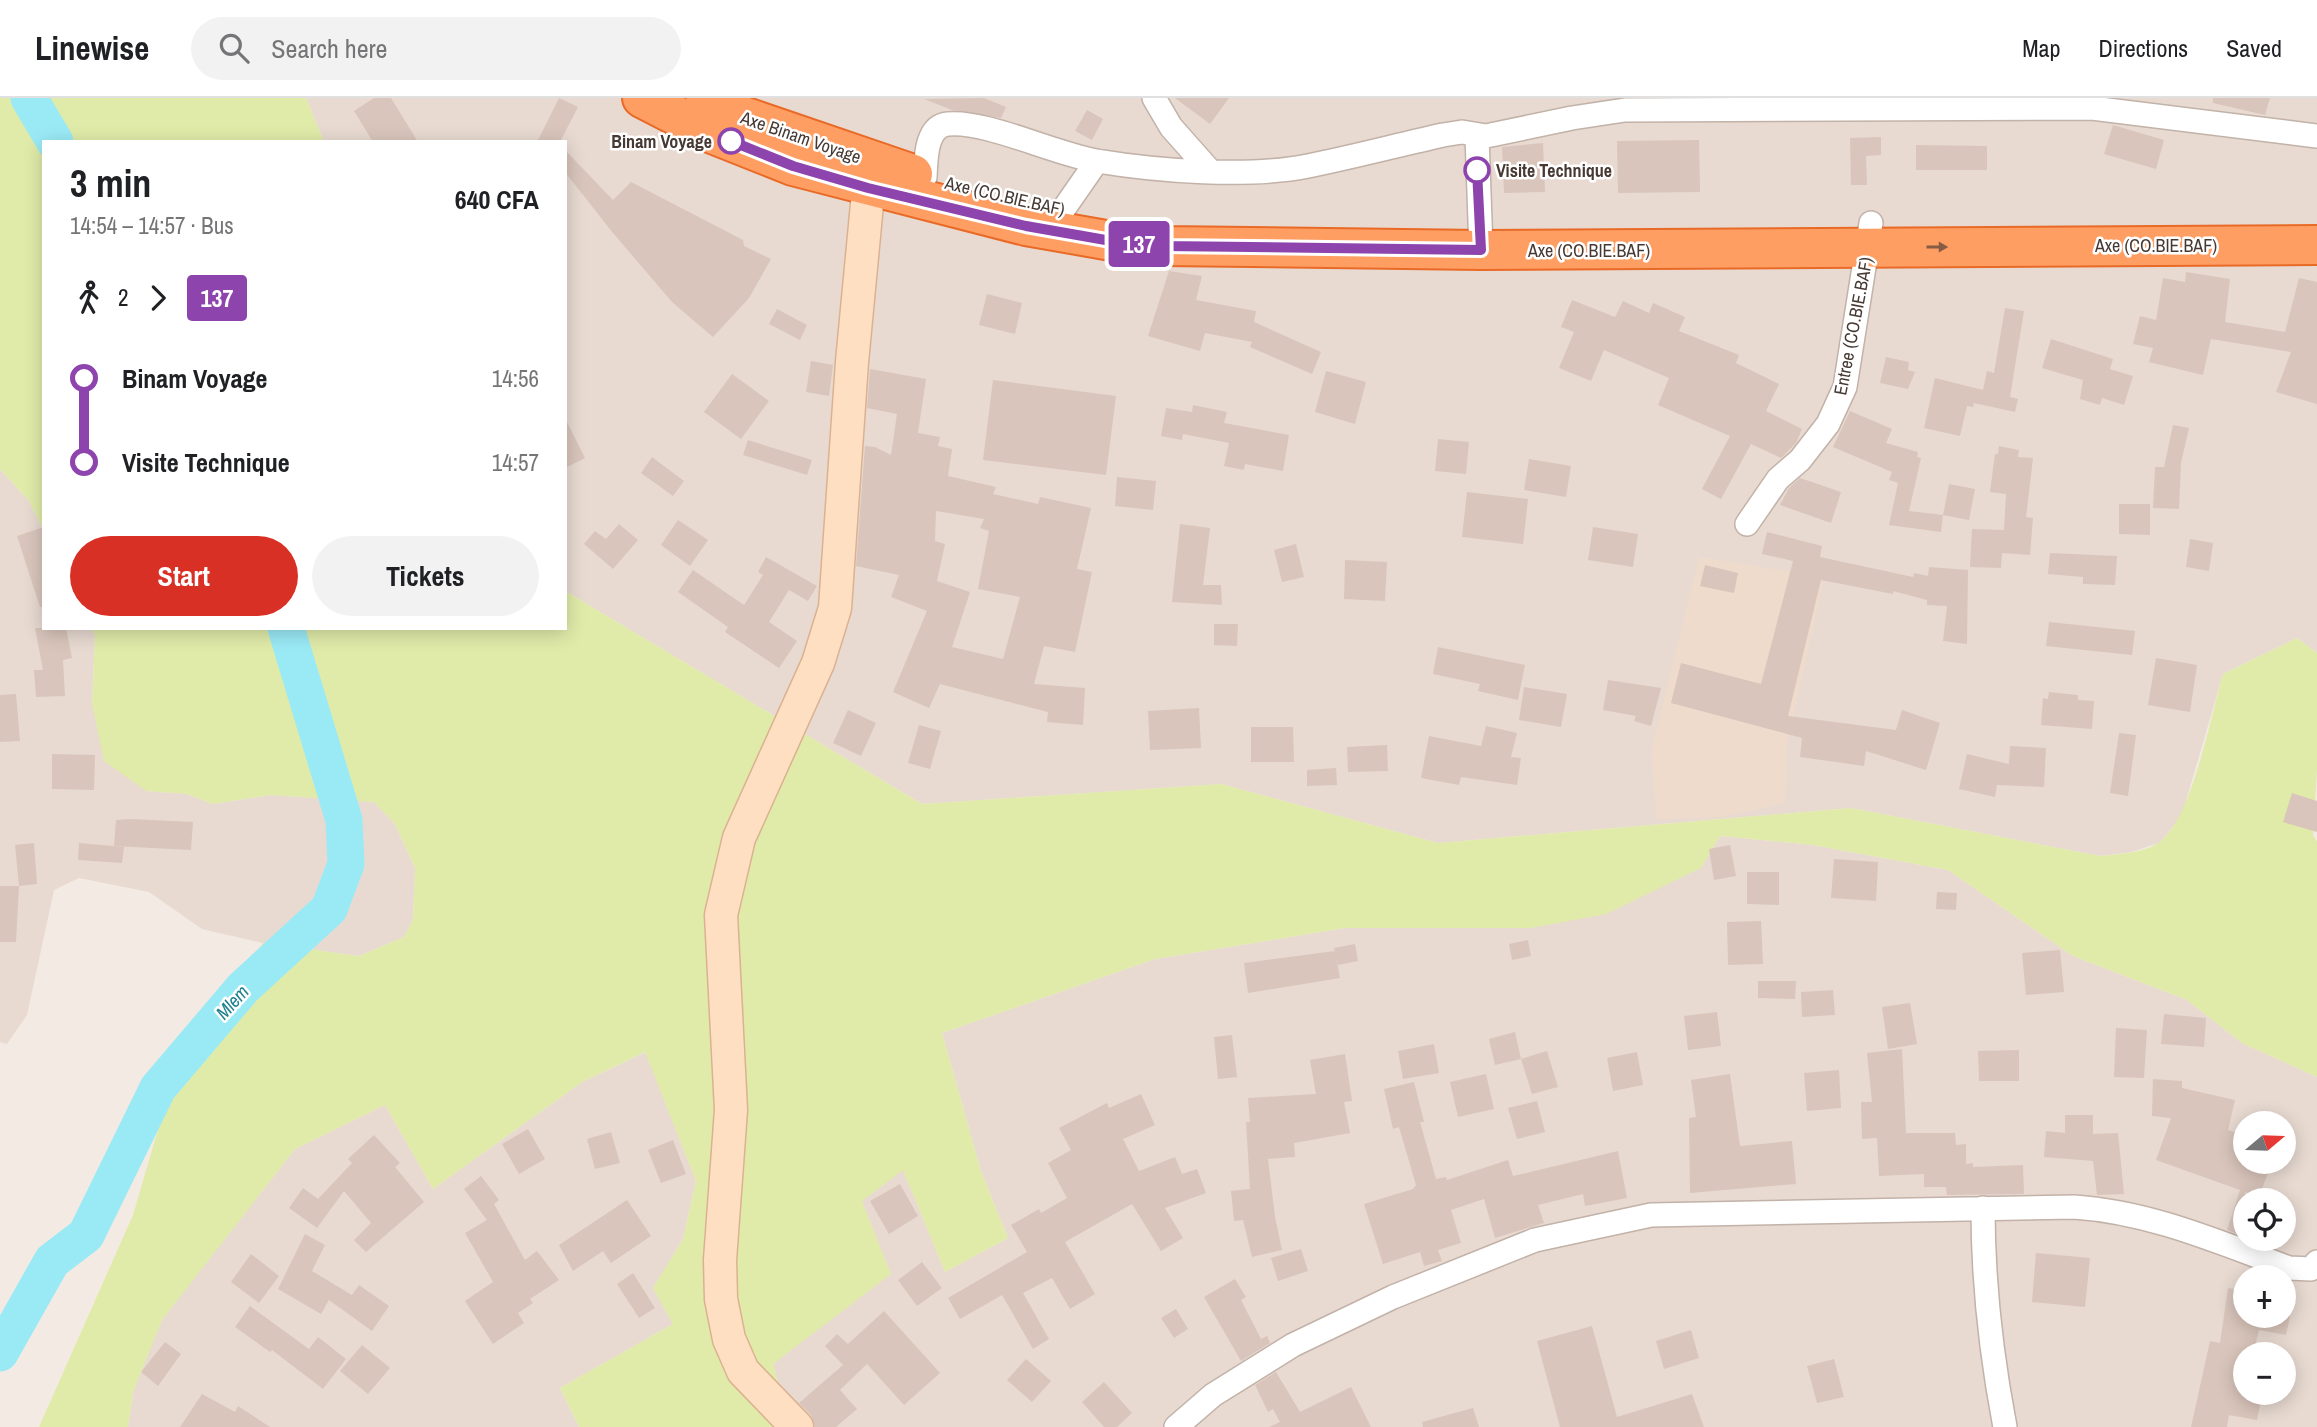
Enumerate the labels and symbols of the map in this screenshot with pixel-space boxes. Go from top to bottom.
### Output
street label: Axe Binam Voyage [737,104,864,169]
marker: Binam Voyage [718,128,744,154]
place label: Binam Voyage [611,129,712,154]
marker: Visite Technique [1464,157,1490,183]
place label: Visite Technique [1496,158,1612,183]
street label: Axe (CO.BIE.BAF) [942,170,1067,222]
line badge: 137 [1099,221,1179,267]
street label: Axe (CO.BIE.BAF) [2094,233,2217,258]
street label: Axe (CO.BIE.BAF) [1527,238,1650,263]
one-way arrow [1926,241,1948,253]
street label: Entree (CO.BIE.BAF) [1827,255,1879,397]
water label: Mlem [210,979,254,1025]
north arrow [2233,1111,2296,1174]

